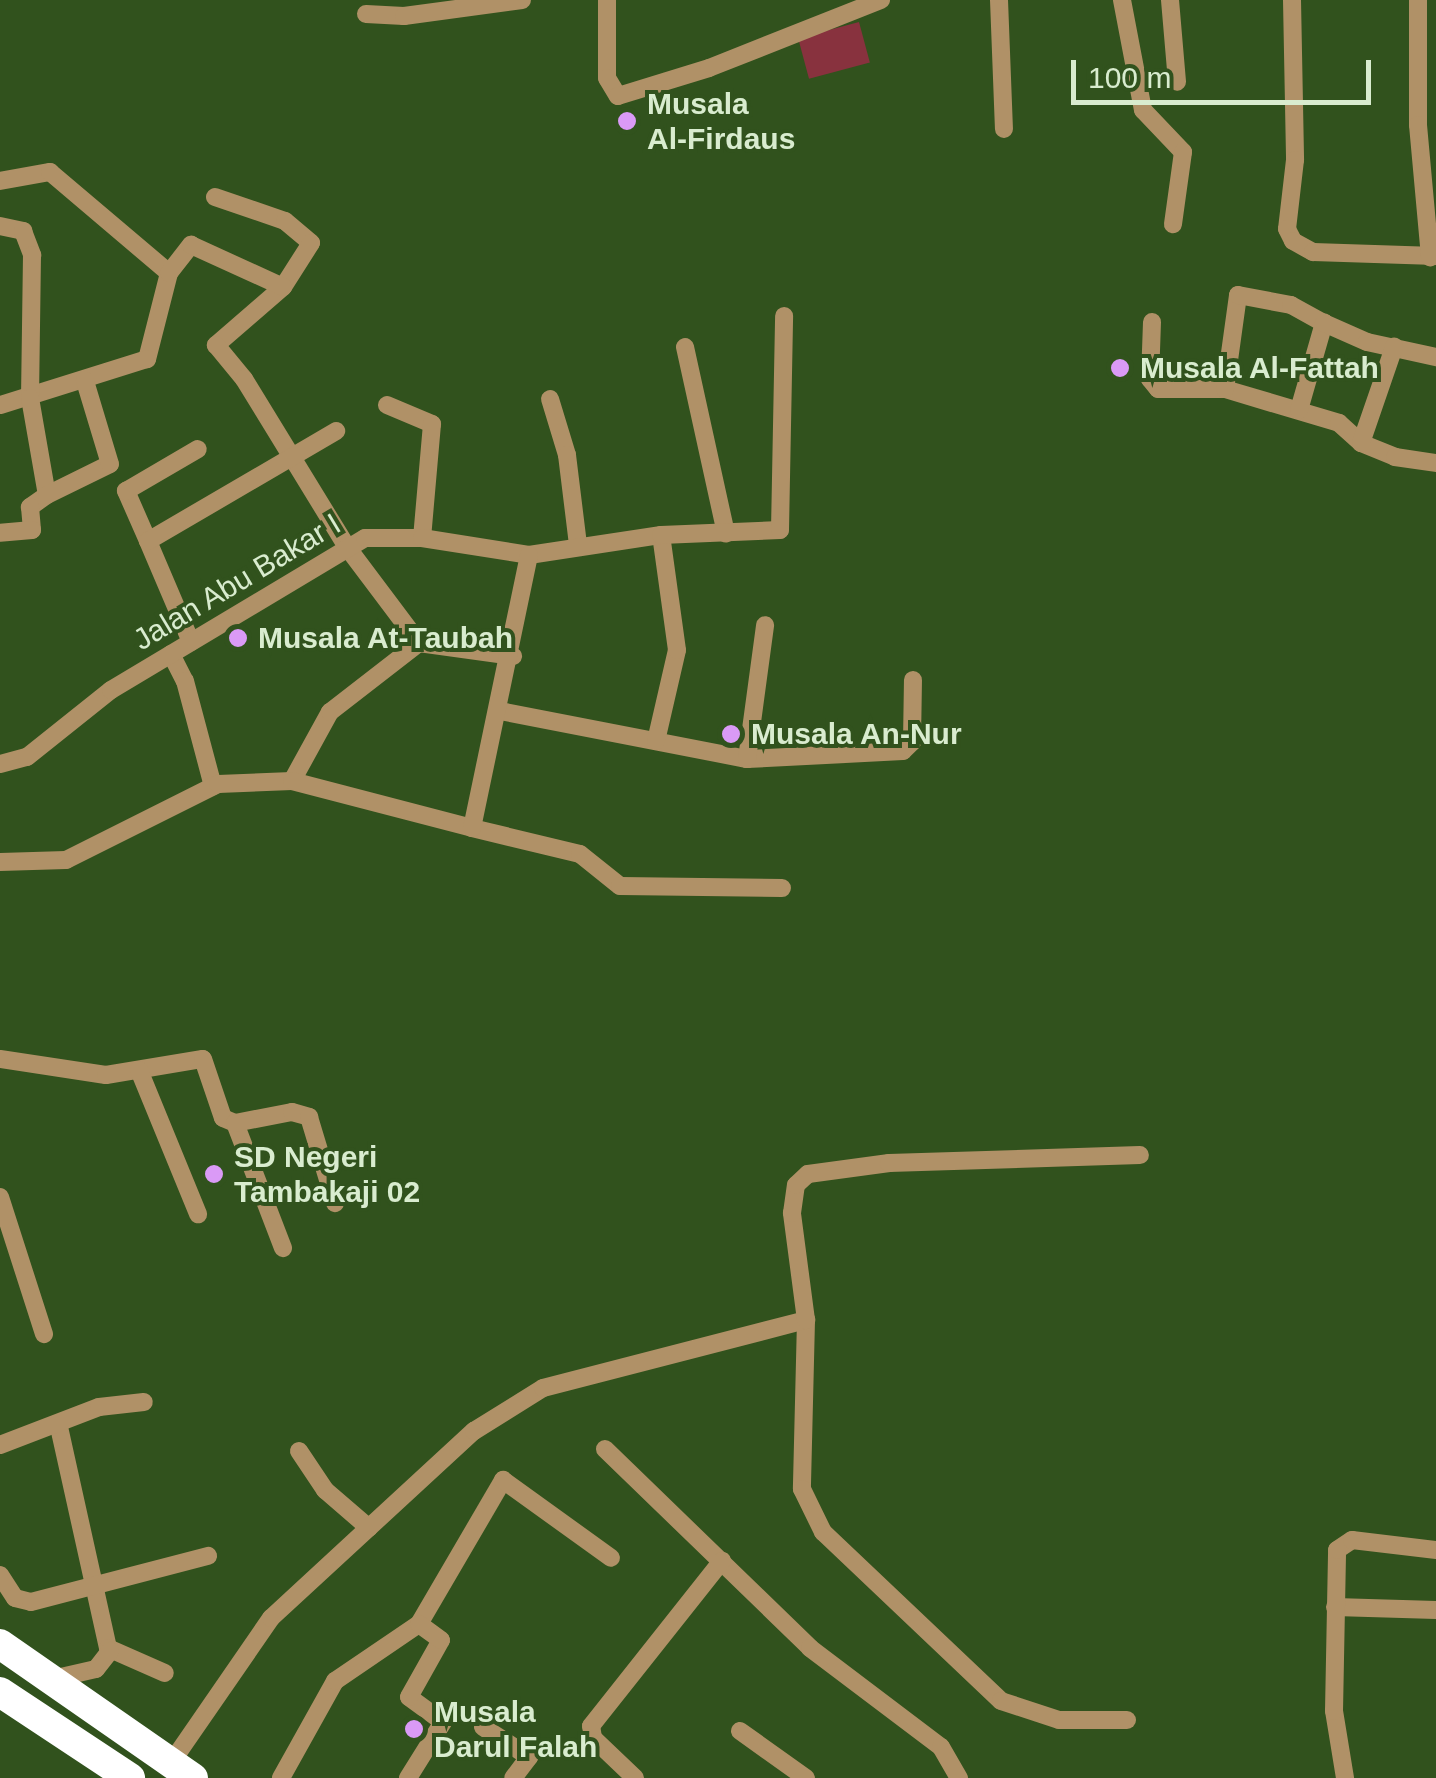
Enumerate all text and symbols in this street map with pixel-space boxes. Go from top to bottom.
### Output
scale bar [1076,40,1376,102]
text: 100 m [1088,61,1171,94]
place label: Musala Al-Firdaus [647,86,795,156]
marker: Musala Al-Firdaus [616,110,638,132]
place label: Musala Al-Fattah [1140,350,1380,386]
marker: Musala Al-Fattah [1109,357,1131,379]
street label: Jalan Abu Bakar I [126,506,348,658]
place label: Musala At-Taubah [258,620,514,656]
marker: Musala At-Taubah [227,627,249,649]
place label: Musala An-Nur [751,716,963,752]
marker: Musala An-Nur [720,723,742,745]
place label: SD Negeri Tambakaji 02 [234,1139,420,1210]
marker: SD Negeri Tambakaji 02 [203,1163,225,1185]
place label: Musala Darul Falah [434,1694,597,1764]
marker: Musala Darul Falah [403,1718,425,1740]

